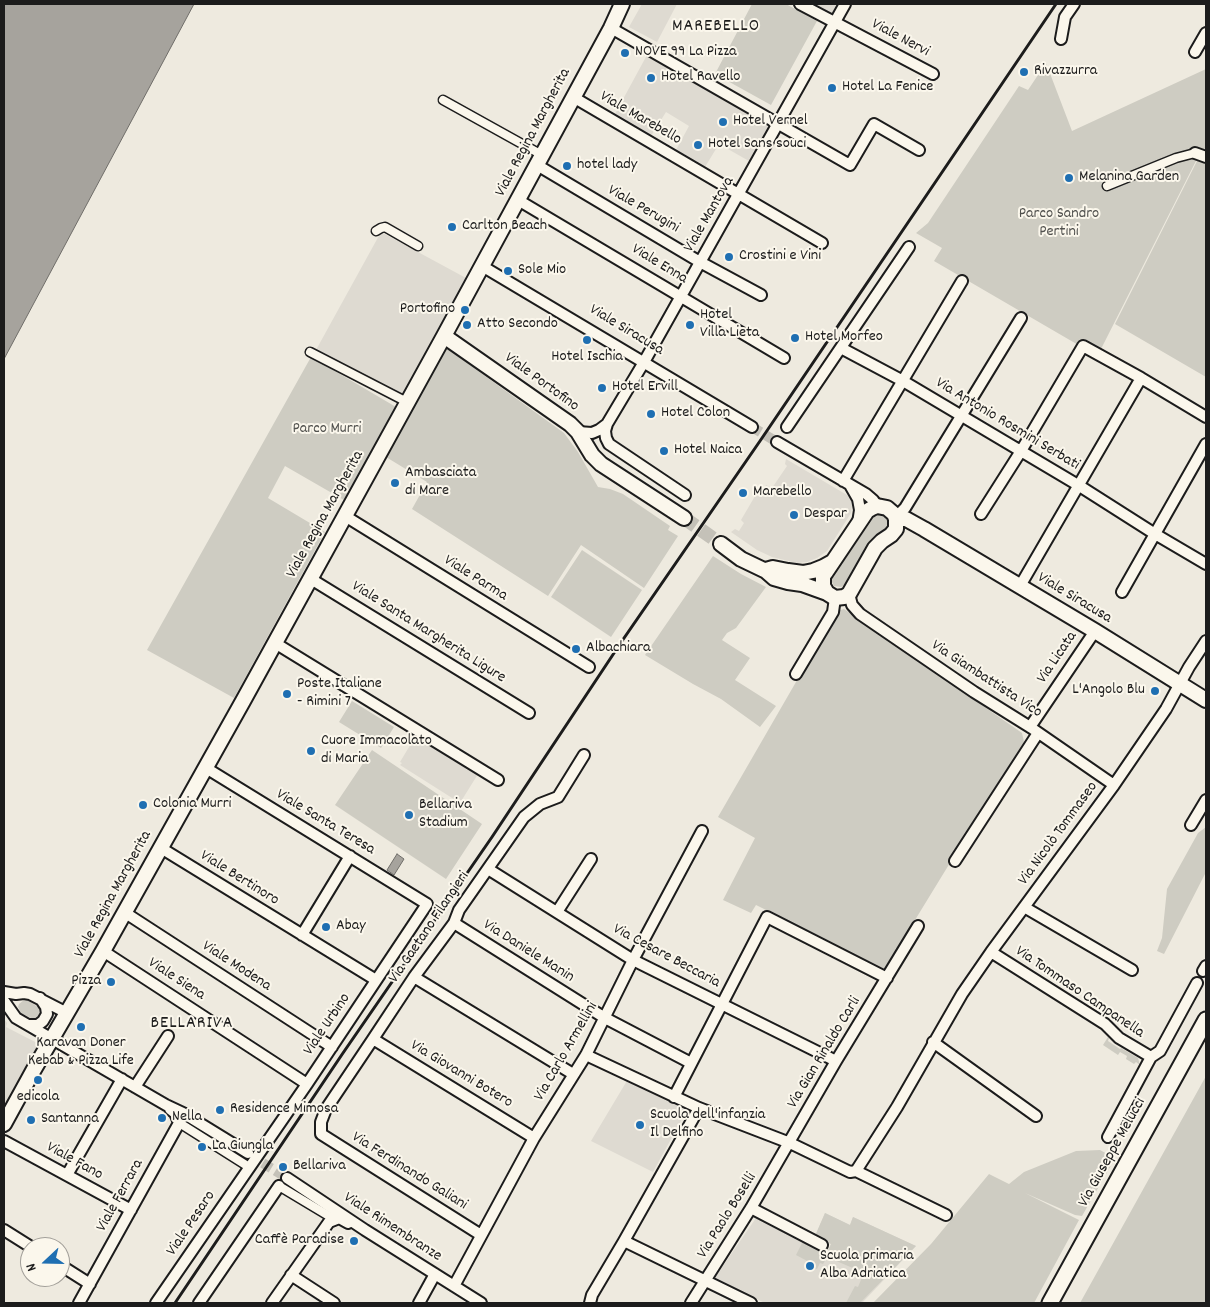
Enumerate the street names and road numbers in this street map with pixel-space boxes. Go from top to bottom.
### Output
street label: Viale Nervi [868,16,932,62]
street label: Viale Regina Margherita [492,66,576,200]
street label: Viale Marebello [596,88,684,150]
street label: Viale Mantova [681,174,739,256]
street label: Viale Perugini [604,182,682,238]
street label: Viale Enna [627,241,691,289]
street label: Viale Siracusa [585,301,667,361]
street label: Viale Portofino [500,349,582,417]
street label: Via Antonio Rosmini Serbati [931,374,1083,476]
street label: Viale Regina Margherita [283,448,369,582]
street label: Viale Parma [439,552,511,606]
street label: Viale Siracusa [1033,569,1115,629]
street label: Viale Santa Margherita Ligure [347,578,509,688]
street label: Via Licata [1034,628,1082,688]
street label: Via Giambattista Vico [927,637,1045,723]
street label: Via Nicolò Tommaseo [1015,779,1103,889]
street label: Viale Santa Teresa [272,786,378,860]
street label: Viale Regina Margherita [71,828,157,962]
street label: Viale Bertinoro [196,847,282,911]
street label: Via Gaetano Filangieri [386,868,474,988]
street label: Via Daniele Manin [479,916,577,988]
street label: Via Cesare Beccaria [609,921,723,993]
street label: Viale Modena [198,938,274,996]
street label: Via Tommaso Campanella [1011,943,1147,1043]
street label: Viale Siena [144,954,208,1006]
street label: Viale Urbino [300,990,356,1060]
street label: Via Gian Rinaldo Carli [784,994,866,1112]
street label: Via Carlo Armellini [531,999,603,1105]
street label: Via Giovanni Botero [406,1037,516,1113]
street label: Via Giuseppe Melucci [1075,1095,1151,1211]
street label: Via Ferdinando Galiani [347,1129,471,1215]
street label: Viale Fano [42,1139,106,1185]
street label: Viale Ferrara [93,1157,149,1235]
street label: Via Paolo Boselli [694,1170,762,1262]
street label: Viale Pesaro [163,1188,221,1260]
street label: Viale Rimembranze [339,1189,445,1267]

